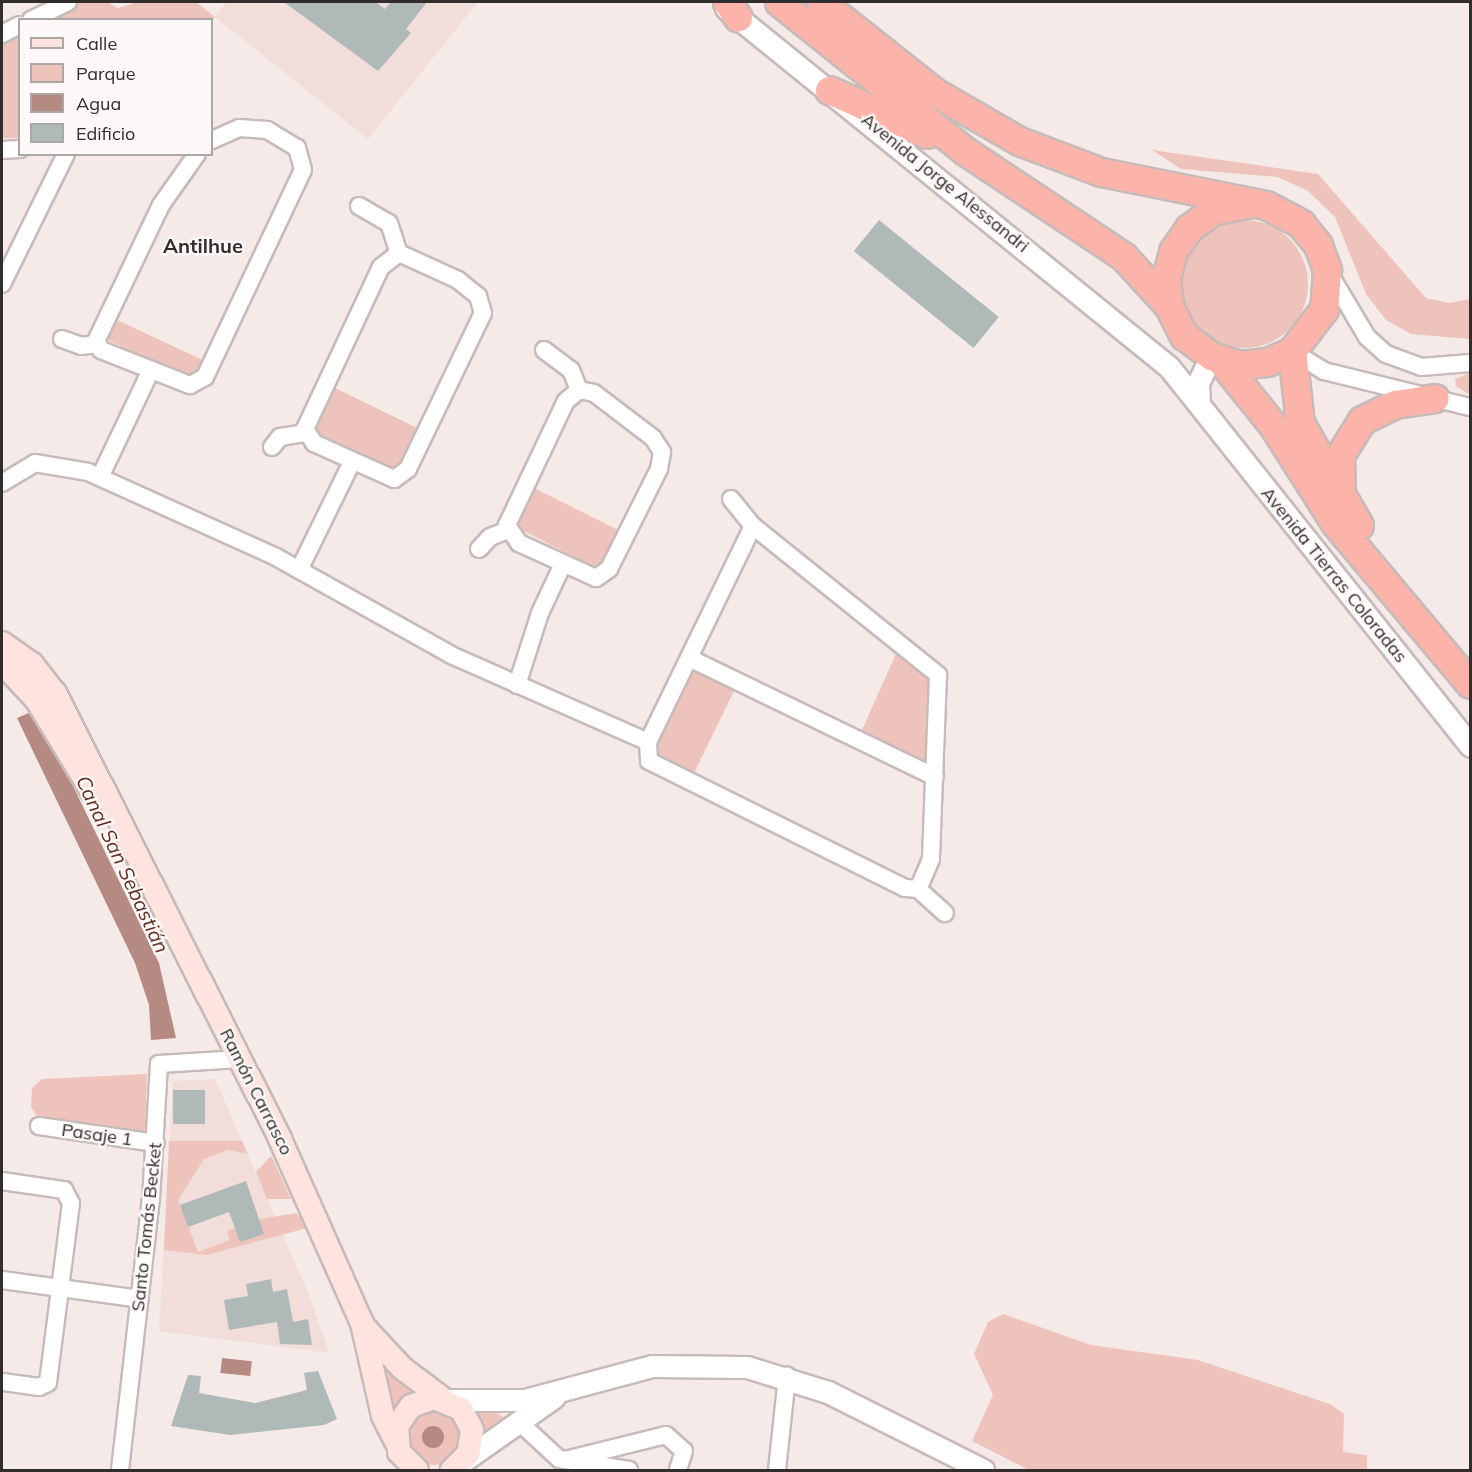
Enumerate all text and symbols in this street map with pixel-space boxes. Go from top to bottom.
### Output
legend [18,18,213,156]
text: Calle [76,32,117,55]
text: Parque [76,62,135,85]
text: Agua [76,92,121,115]
street label: Avenida Jorge Alessandri [857,109,1033,257]
text: Edificio [76,122,135,145]
district label: Antilhue [163,233,243,257]
street label: Avenida Tierras Coloradas [1256,483,1412,667]
water label: Canal San Sebastián [71,771,175,957]
street label: Ramón Carrasco [215,1025,297,1159]
street label: Pasaje 1 [60,1119,134,1151]
street label: Santo Tomás Becket [127,1141,167,1313]

